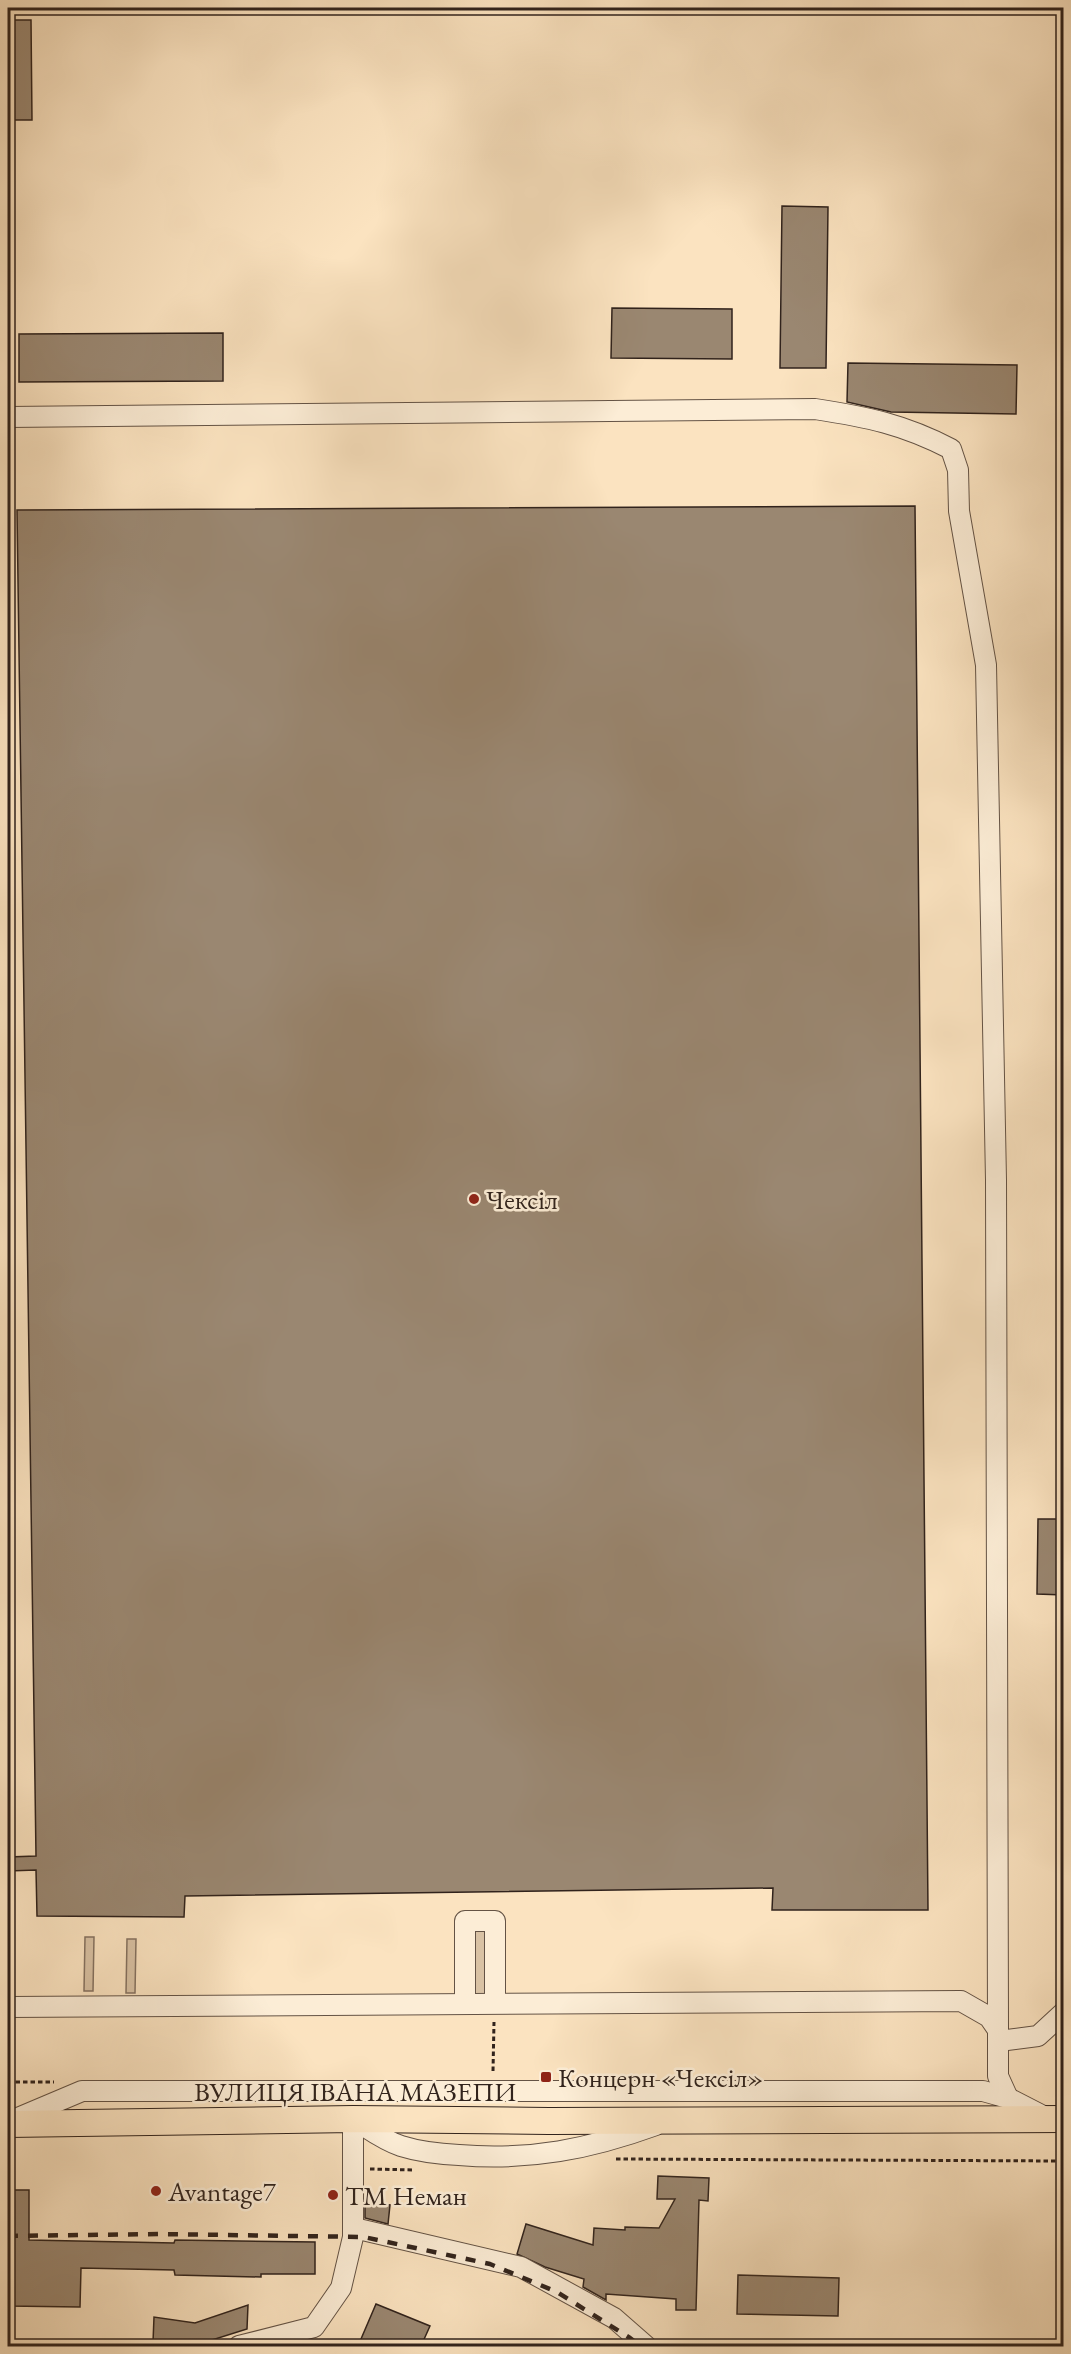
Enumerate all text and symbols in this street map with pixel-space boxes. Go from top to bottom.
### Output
place label: Чексіл [486,1182,558,1217]
marker: Чексіл [467,1192,481,1206]
place label: Концерн «Чексіл» [558,2060,763,2095]
marker: Концерн «Чексіл» [539,2070,553,2084]
street label: ВУЛИЦЯ ІВАНА МАЗЕПИ [194,2074,516,2109]
place label: Avantage7 [167,2174,277,2209]
place label: ТМ Неман [345,2178,467,2213]
marker: Avantage7 [149,2184,163,2198]
marker: ТМ Неман [326,2188,340,2202]

